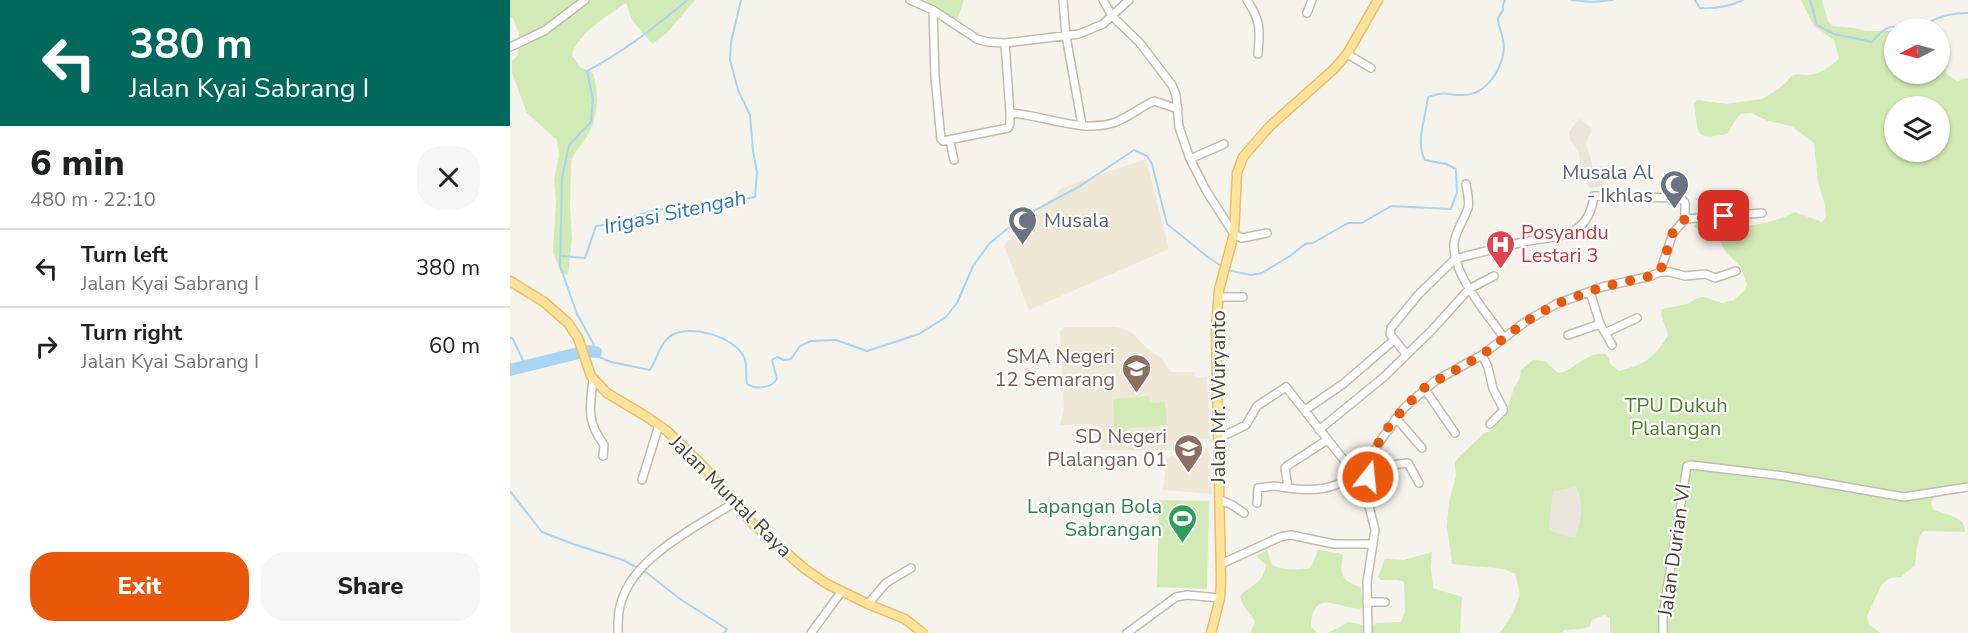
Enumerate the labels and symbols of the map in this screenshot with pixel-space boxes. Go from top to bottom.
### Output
north arrow [1884,18,1950,84]
place label: Musala Al - Ikhlas [1562,159,1653,209]
mosque icon: Musala Al - Ikhlas [1658,168,1690,210]
water label: Irigasi Sitengah [601,183,749,241]
pin [1698,190,1749,241]
mosque icon: Musala [1007,204,1039,246]
place label: Musala [1044,207,1109,234]
place label: Posyandu Lestari 3 [1521,219,1609,269]
hospital icon: Posyandu Lestari 3 [1484,228,1516,270]
street label: Jalan Mr. Wuryanto [1205,310,1232,485]
place label: SMA Negeri 12 Semarang [994,343,1115,393]
school or university icon: SMA Negeri 12 Semarang [1120,352,1152,394]
park label: TPU Dukuh Plalangan [1624,392,1728,442]
place label: SD Negeri Plalangan 01 [1047,423,1167,473]
street label: Jalan Muntal Raya [663,428,798,564]
school or university icon: SD Negeri Plalangan 01 [1172,432,1204,474]
position arrow [1336,445,1400,509]
street label: Jalan Durian VI [1652,482,1697,619]
place label: Lapangan Bola Sabrangan [1027,493,1162,543]
sports icon: Lapangan Bola Sabrangan [1167,502,1199,544]

